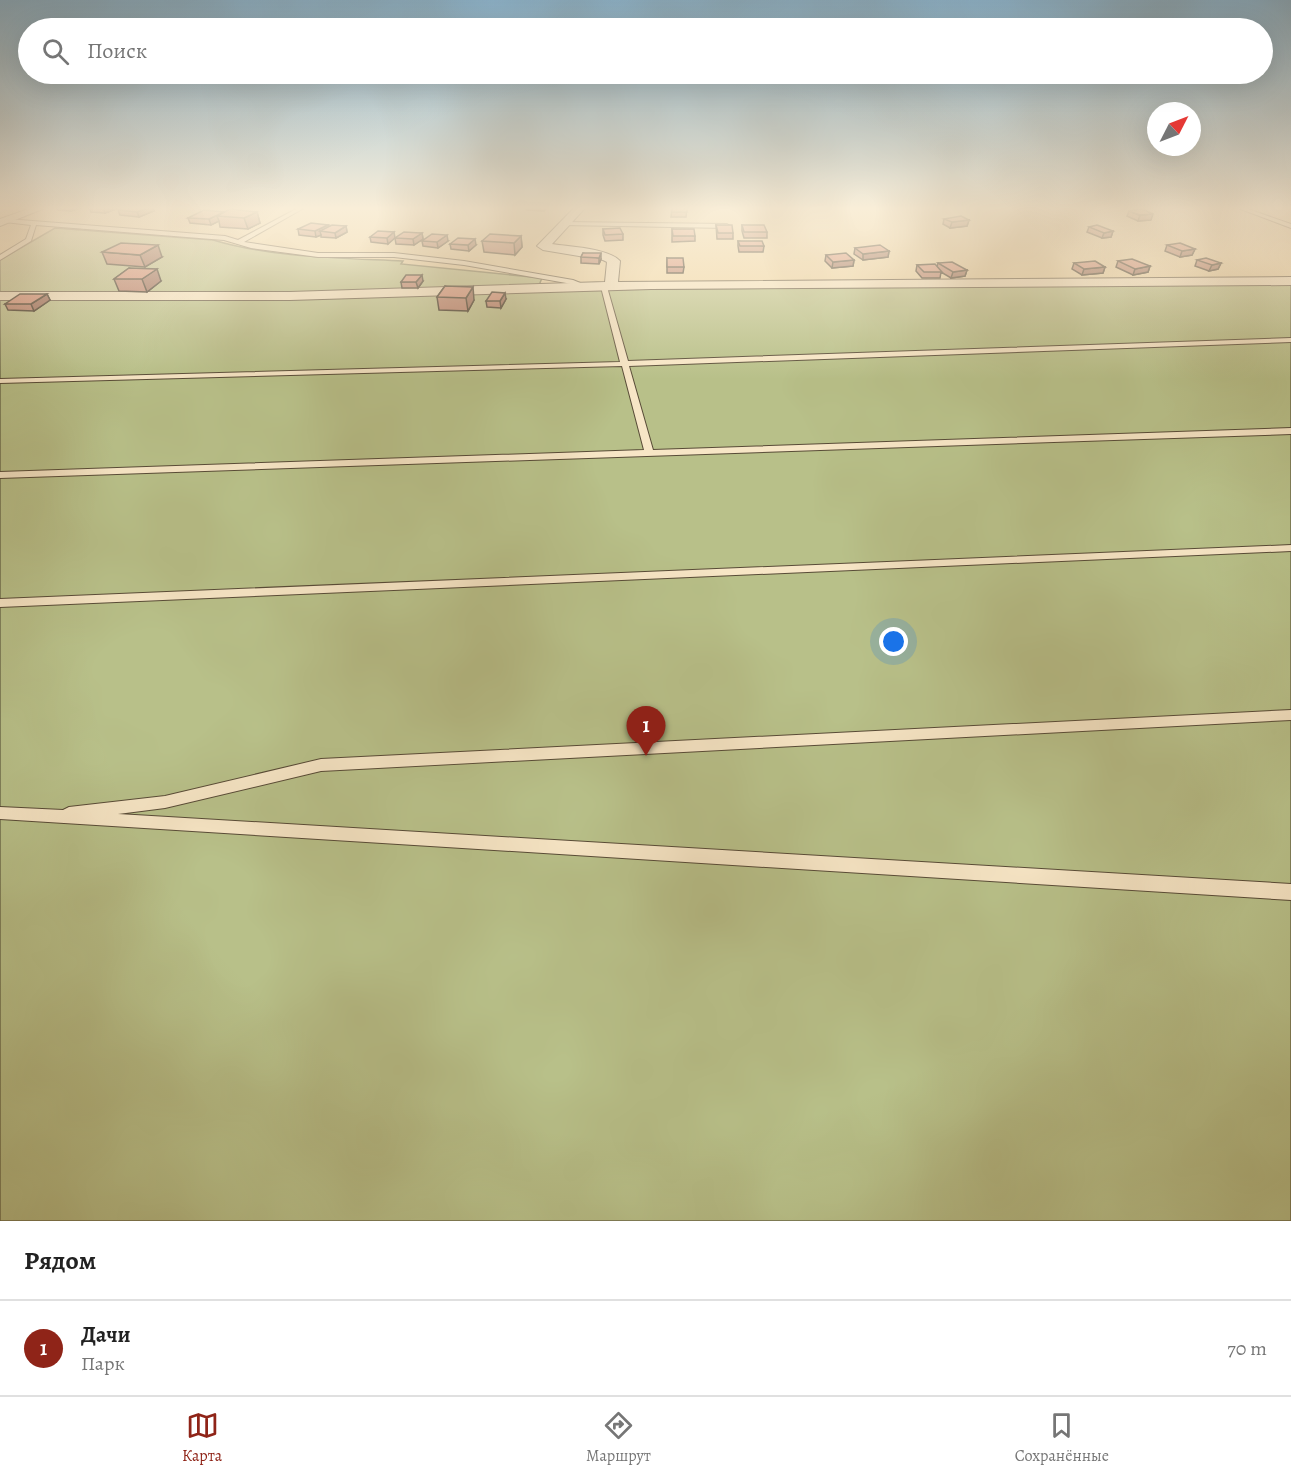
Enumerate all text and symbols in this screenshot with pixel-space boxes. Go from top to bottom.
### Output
search box [18,18,1273,84]
icon: search [39,35,72,68]
text: Поиск [87,36,147,66]
north arrow [1147,102,1201,156]
your location [879,627,908,656]
pin: 1 [626,706,666,756]
text: Рядом [24,1243,96,1278]
text: Дачи [81,1320,131,1350]
text: 1 [40,1335,47,1362]
text: 70 m [1227,1335,1267,1362]
text: Парк [81,1350,125,1377]
tab: Карта [182,1409,222,1467]
tab: Маршрут [586,1409,651,1467]
tab: Сохранённые [1015,1409,1109,1467]

